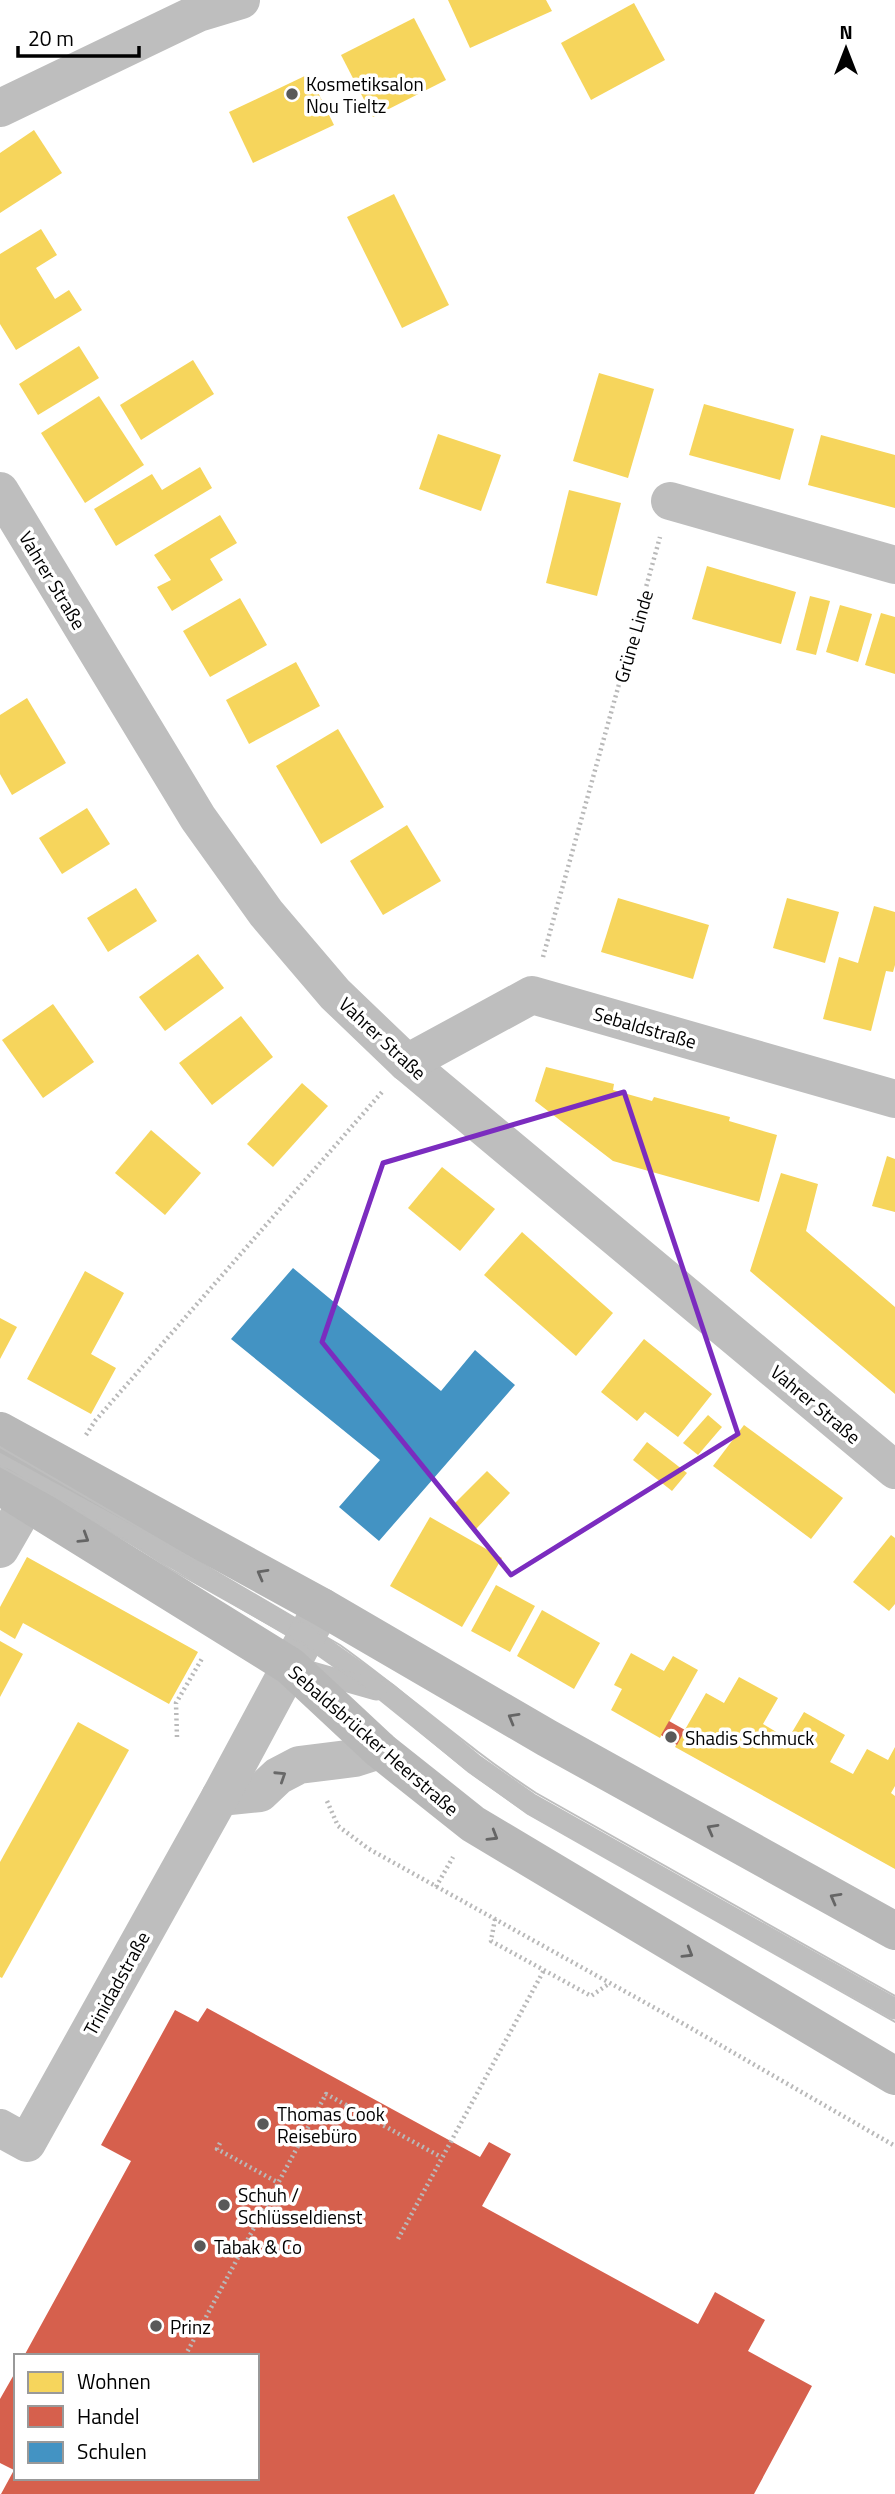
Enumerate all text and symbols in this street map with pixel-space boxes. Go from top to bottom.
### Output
scale bar [18,14,138,58]
north arrow [811,14,881,84]
text: N [839,17,853,46]
text: 20 m [28,22,74,54]
place label: Kosmetiksalon Nou Tieltz [306,69,424,120]
marker: Kosmetiksalon Nou Tieltz [284,86,300,102]
street label: Vahrer Straße [12,525,94,635]
street label: Grüne Linde [606,586,660,686]
street label: Vahrer Straße [333,990,433,1086]
street label: Sebaldstraße [590,998,700,1056]
street label: Vahrer Straße [764,1357,868,1451]
one-way arrow [77,1530,90,1543]
one-way arrow [257,1569,270,1582]
street label: Sebaldsbrücker Heerstraße [282,1658,466,1822]
one-way arrow [508,1713,521,1726]
place label: Shadis Schmuck [685,1723,814,1752]
marker: Shadis Schmuck [663,1729,679,1745]
one-way arrow [274,1771,287,1784]
one-way arrow [706,1824,719,1837]
one-way arrow [486,1827,499,1840]
one-way arrow [830,1893,843,1906]
street label: Trinidadstraße [75,1926,157,2040]
one-way arrow [680,1945,693,1958]
place label: Thomas Cook Reisebüro [277,2099,385,2150]
marker: Thomas Cook Reisebüro [255,2116,271,2132]
place label: Schuh / Schlüsseldienst [238,2180,363,2231]
marker: Schuh / Schlüsseldienst [216,2197,232,2213]
place label: Tabak & Co [214,2232,302,2261]
marker: Tabak & Co [192,2238,208,2254]
place label: Prinz [170,2312,211,2341]
marker: Prinz [148,2318,164,2334]
legend [14,2354,259,2480]
text: Wohnen [77,2365,151,2397]
text: Handel [77,2400,140,2432]
text: Schulen [77,2435,147,2467]

